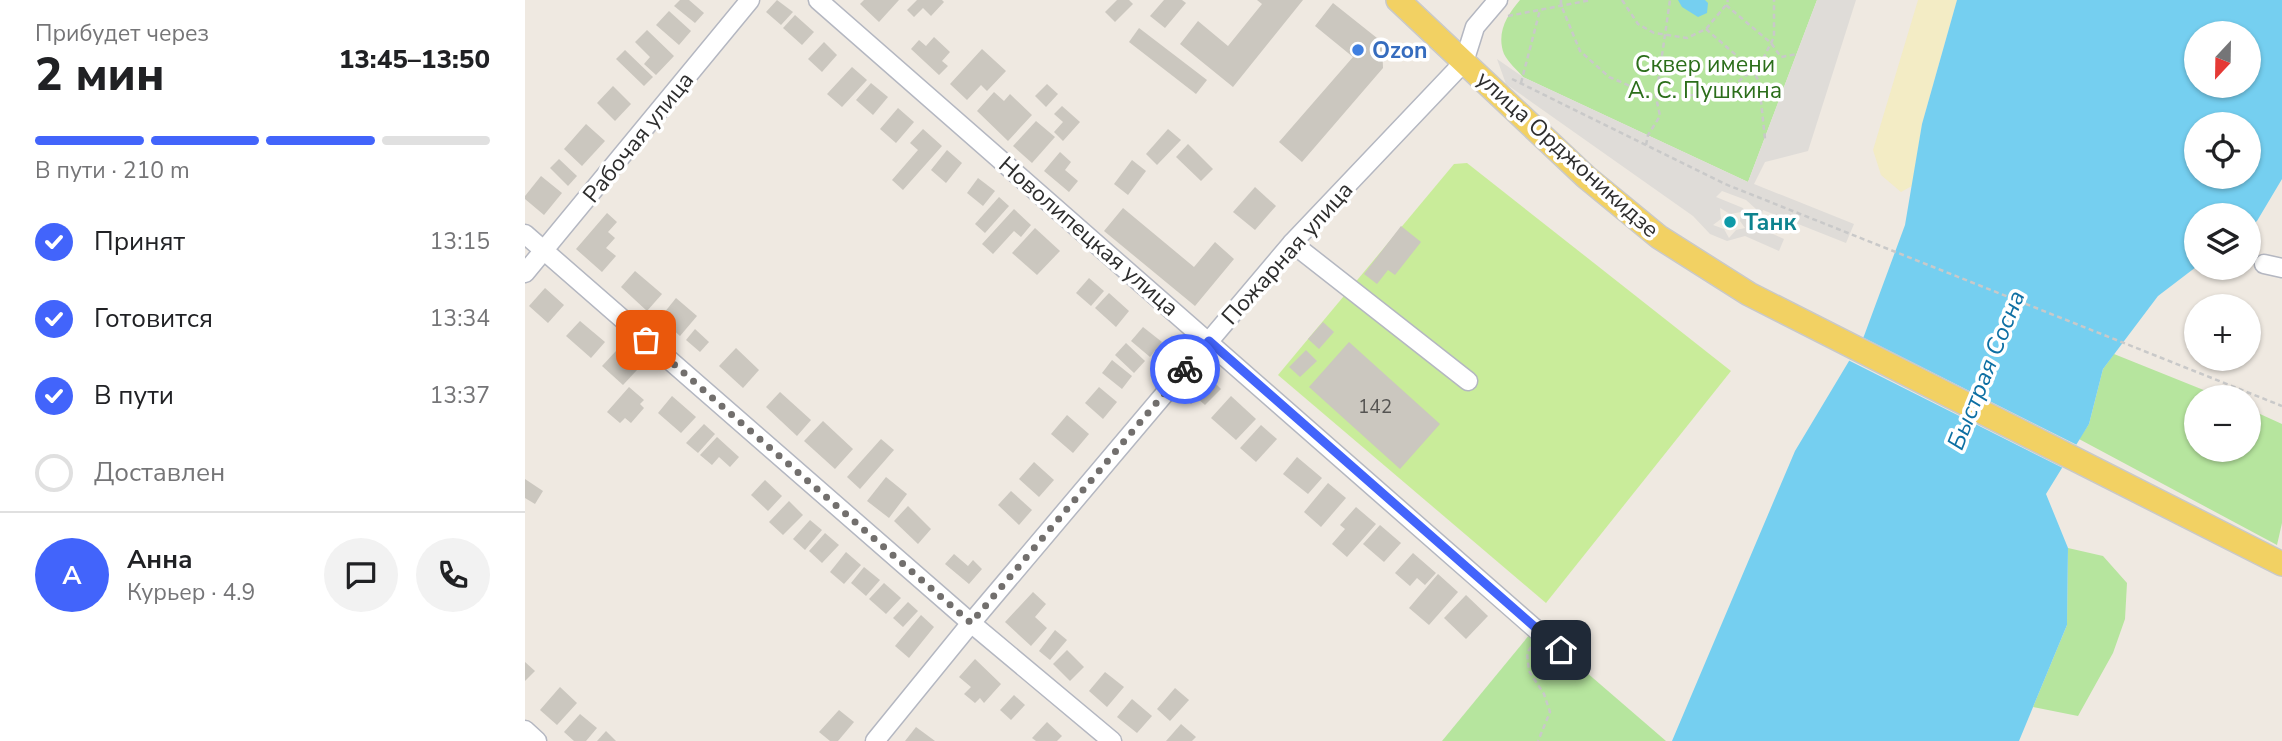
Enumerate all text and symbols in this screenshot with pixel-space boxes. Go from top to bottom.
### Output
text: Прибудет через [35,18,209,49]
north arrow [2184,21,2261,98]
map controls [2184,21,2261,462]
place label: Ozon [1372,35,1427,66]
text: 13:45–13:50 [339,42,490,77]
marker: Ozon [1350,42,1366,58]
text: 2 мин [35,43,164,106]
park label: Сквер имени А. С. Пушкина [1628,49,1782,106]
street label: улица Орджоникидзе [1470,64,1666,245]
street label: Рабочая улица [576,65,701,209]
button: locate [2184,112,2261,189]
street label: Новолипецкая улица [992,150,1185,323]
text: В пути · 210 m [35,155,190,186]
street label: Пожарная улица [1215,175,1360,332]
button: layers [2184,203,2261,280]
place label: Танк [1744,207,1796,238]
marker: Танк [1722,214,1738,230]
icon: check [35,223,73,261]
text: Принят [94,224,185,259]
text: 13:15 [430,226,490,257]
water label: Быстрая Сосна [1939,285,2033,455]
button: + [2184,294,2261,371]
icon: check [35,300,73,338]
text: Готовится [94,301,213,336]
text: 13:34 [430,303,490,334]
pin [616,310,676,370]
icon: bag [627,321,665,359]
courier [1150,334,1220,404]
icon: bike [1166,350,1204,388]
icon: check [35,377,73,415]
text: В пути [94,378,174,413]
text: 13:37 [430,380,490,411]
button: − [2184,385,2261,462]
house number: 142 [1358,394,1392,420]
text: Доставлен [94,455,225,490]
button: chat [324,538,398,612]
button: phone [416,538,490,612]
text: Анна [127,542,193,577]
text: А [62,558,82,593]
text: Курьер · 4.9 [127,577,255,608]
pin [1531,620,1591,680]
icon: home [1542,631,1580,669]

